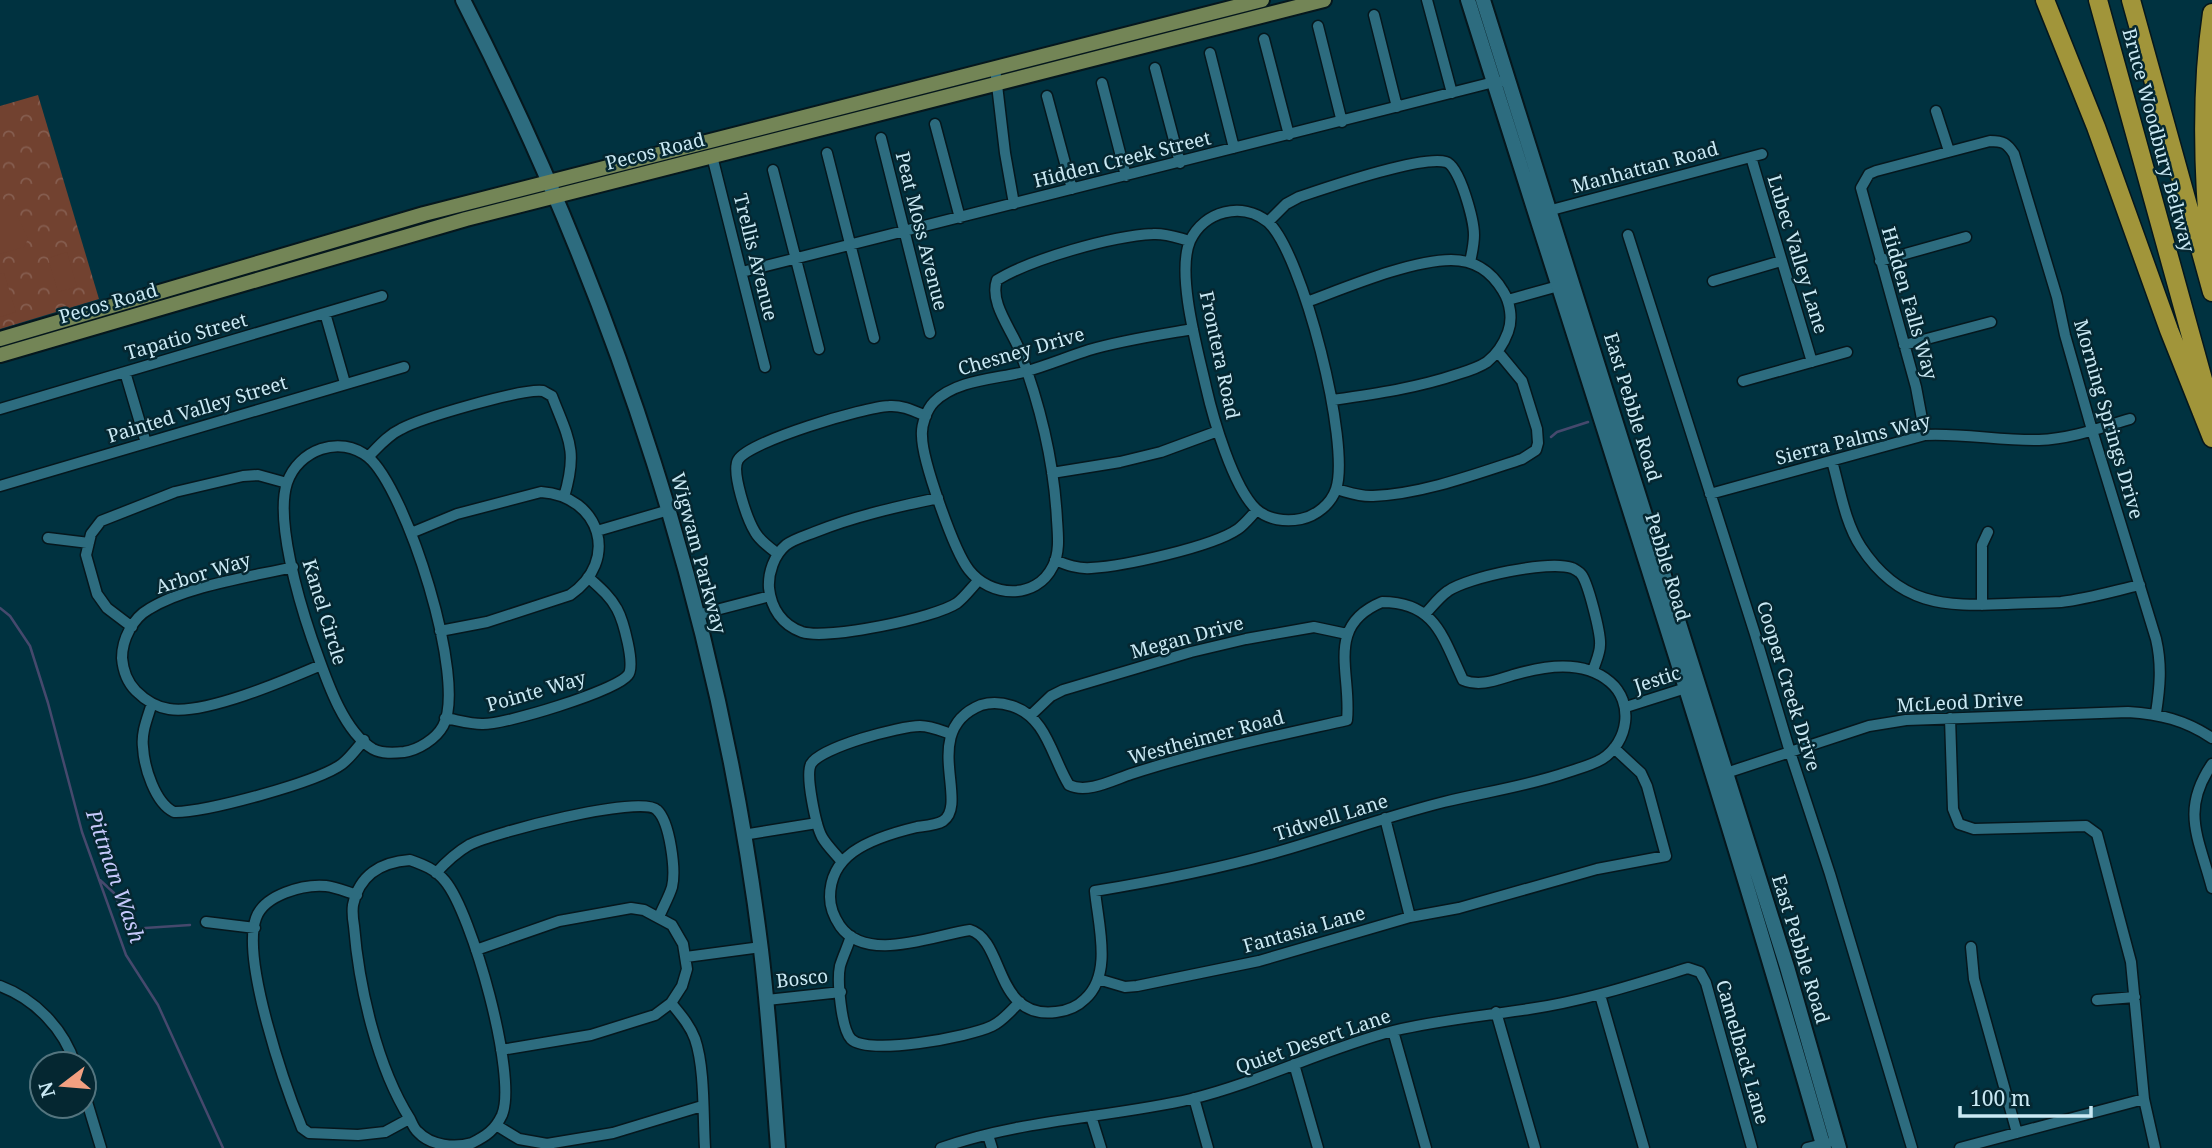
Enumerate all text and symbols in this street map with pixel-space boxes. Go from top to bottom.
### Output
street label: Bruce Woodbury Beltway [2117,25,2202,255]
street label: Hidden Creek Street [1031,124,1214,194]
street label: Pecos Road [603,126,708,176]
street label: Manhattan Road [1569,135,1721,199]
street label: Peat Moss Avenue [890,149,954,313]
street label: Lubec Valley Lane [1761,171,1835,337]
street label: Trellis Avenue [728,191,784,323]
street label: Hidden Falls Way [1876,224,1944,383]
street label: Pecos Road [56,276,161,329]
street label: Frontera Road [1194,289,1246,422]
street label: Tapatio Street [122,306,250,366]
street label: Morning Springs Drive [2068,316,2150,522]
street label: Chesney Drive [955,321,1087,381]
street label: East Pebble Road [1598,329,1668,485]
street label: Painted Valley Street [104,369,290,449]
street label: Sierra Palms Way [1773,407,1933,471]
street label: Wigwam Parkway [665,470,733,637]
street label: Pebble Road [1639,510,1697,625]
street label: Arbor Way [152,546,254,600]
street label: Kanel Circle [297,556,353,668]
street label: Cooper Creek Drive [1751,598,1827,774]
street label: Megan Drive [1128,609,1246,665]
street label: Jestic [1629,659,1684,699]
street label: Pointe Way [483,664,589,718]
street label: McLeod Drive [1896,686,2024,718]
street label: Westheimer Road [1125,704,1287,770]
street label: Tidwell Lane [1271,787,1391,847]
water label: Pittman Wash [80,805,152,947]
street label: East Pebble Road [1766,871,1836,1027]
street label: Fantasia Lane [1240,899,1368,959]
street label: Bosco [775,962,829,994]
street label: Camelback Lane [1710,977,1776,1127]
street label: Quiet Desert Lane [1232,1002,1394,1080]
north arrow [28,1050,98,1120]
scale bar [1960,1074,2091,1118]
text: N [32,1079,61,1100]
text: 100 m [1970,1084,2031,1112]

